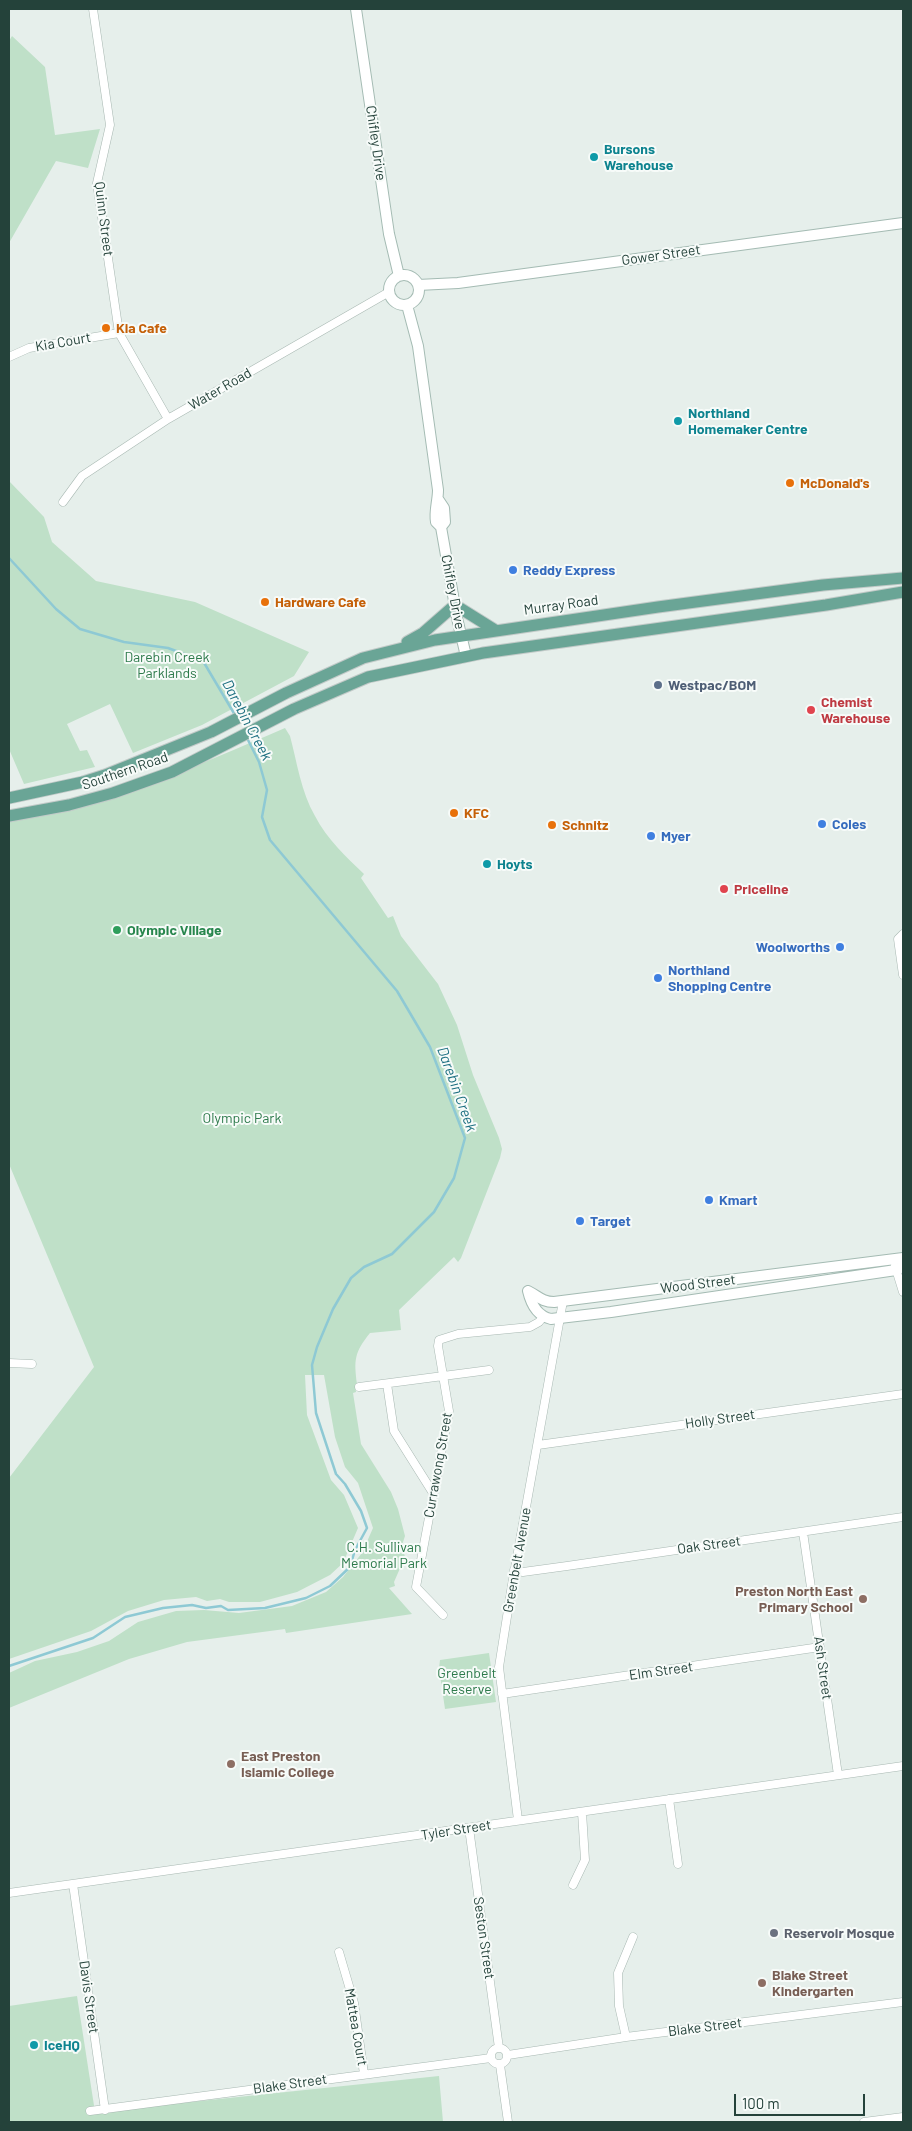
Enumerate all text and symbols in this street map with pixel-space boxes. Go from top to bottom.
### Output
street label: Chifley Drive [362,104,390,182]
place label: Bursons Warehouse [604,141,673,174]
marker: Bursons Warehouse [588,151,600,163]
street label: Quinn Street [91,181,117,257]
street label: Gower Street [621,241,701,269]
place label: Kia Cafe [116,320,167,336]
marker: Kia Cafe [100,322,112,334]
street label: Kia Court [34,329,92,355]
street label: Water Road [186,364,254,414]
place label: Northland Homemaker Centre [688,405,808,438]
marker: Northland Homemaker Centre [672,415,684,427]
place label: McDonald's [800,475,869,491]
marker: McDonald's [784,477,796,489]
street label: Chifley Drive [438,553,468,631]
place label: Reddy Express [523,562,615,578]
marker: Reddy Express [507,564,519,576]
street label: Murray Road [523,591,599,619]
place label: Hardware Cafe [275,594,366,610]
marker: Hardware Cafe [259,596,271,608]
park label: Darebin Creek Parklands [124,649,210,682]
water label: Darebin Creek [218,677,276,763]
place label: Westpac/BOM [668,677,756,693]
marker: Westpac/BOM [652,679,664,691]
place label: Chemist Warehouse [821,694,890,726]
marker: Chemist Warehouse [805,704,817,716]
street label: Southern Road [80,748,170,794]
place label: KFC [464,805,489,821]
marker: KFC [448,807,460,819]
place label: Coles [832,816,866,832]
place label: Schnitz [562,817,608,833]
marker: Coles [816,818,828,830]
marker: Schnitz [546,819,558,831]
place label: Myer [661,828,691,844]
marker: Myer [645,830,657,842]
place label: Hoyts [497,856,533,872]
marker: Hoyts [481,858,493,870]
place label: Priceline [734,881,789,897]
marker: Priceline [718,883,730,895]
place label: Olympic Village [127,922,222,938]
marker: Olympic Village [111,924,123,936]
place label: Woolworths [756,939,830,955]
marker: Woolworths [834,941,846,953]
place label: Northland Shopping Centre [668,962,771,994]
marker: Northland Shopping Centre [652,972,664,984]
water label: Darebin Creek [433,1044,481,1134]
park label: Olympic Park [203,1110,281,1126]
place label: Kmart [719,1192,758,1208]
marker: Kmart [703,1194,715,1206]
place label: Target [590,1213,631,1229]
marker: Target [574,1215,586,1227]
street label: Wood Street [659,1271,737,1297]
street label: Holly Street [684,1406,756,1432]
street label: Currawong Street [420,1411,456,1519]
street label: Greenbelt Avenue [499,1506,535,1614]
street label: Oak Street [676,1532,742,1558]
park label: C.H. Sullivan Memorial Park [341,1539,427,1571]
place label: Preston North East Primary School [735,1583,853,1615]
marker: Preston North East Primary School [857,1593,869,1605]
street label: Ash Street [810,1635,836,1701]
street label: Elm Street [628,1658,694,1684]
park label: Greenbelt Reserve [437,1665,497,1698]
place label: East Preston Islamic College [241,1748,334,1780]
marker: East Preston Islamic College [225,1758,237,1770]
street label: Tyler Street [420,1816,492,1844]
street label: Seston Street [470,1896,498,1980]
place label: Reservoir Mosque [784,1925,895,1941]
marker: Reservoir Mosque [768,1927,780,1939]
street label: Davis Street [76,1959,102,2035]
place label: Blake Street Kindergarten [772,1967,854,2000]
marker: Blake Street Kindergarten [756,1977,768,1989]
street label: Mattea Court [341,1987,371,2067]
street label: Blake Street [667,2014,743,2040]
place label: IceHQ [44,2037,80,2053]
marker: IceHQ [28,2039,40,2051]
street label: Blake Street [252,2071,328,2097]
scale bar [737,2084,868,2116]
text: 100 m [742,2094,780,2112]

